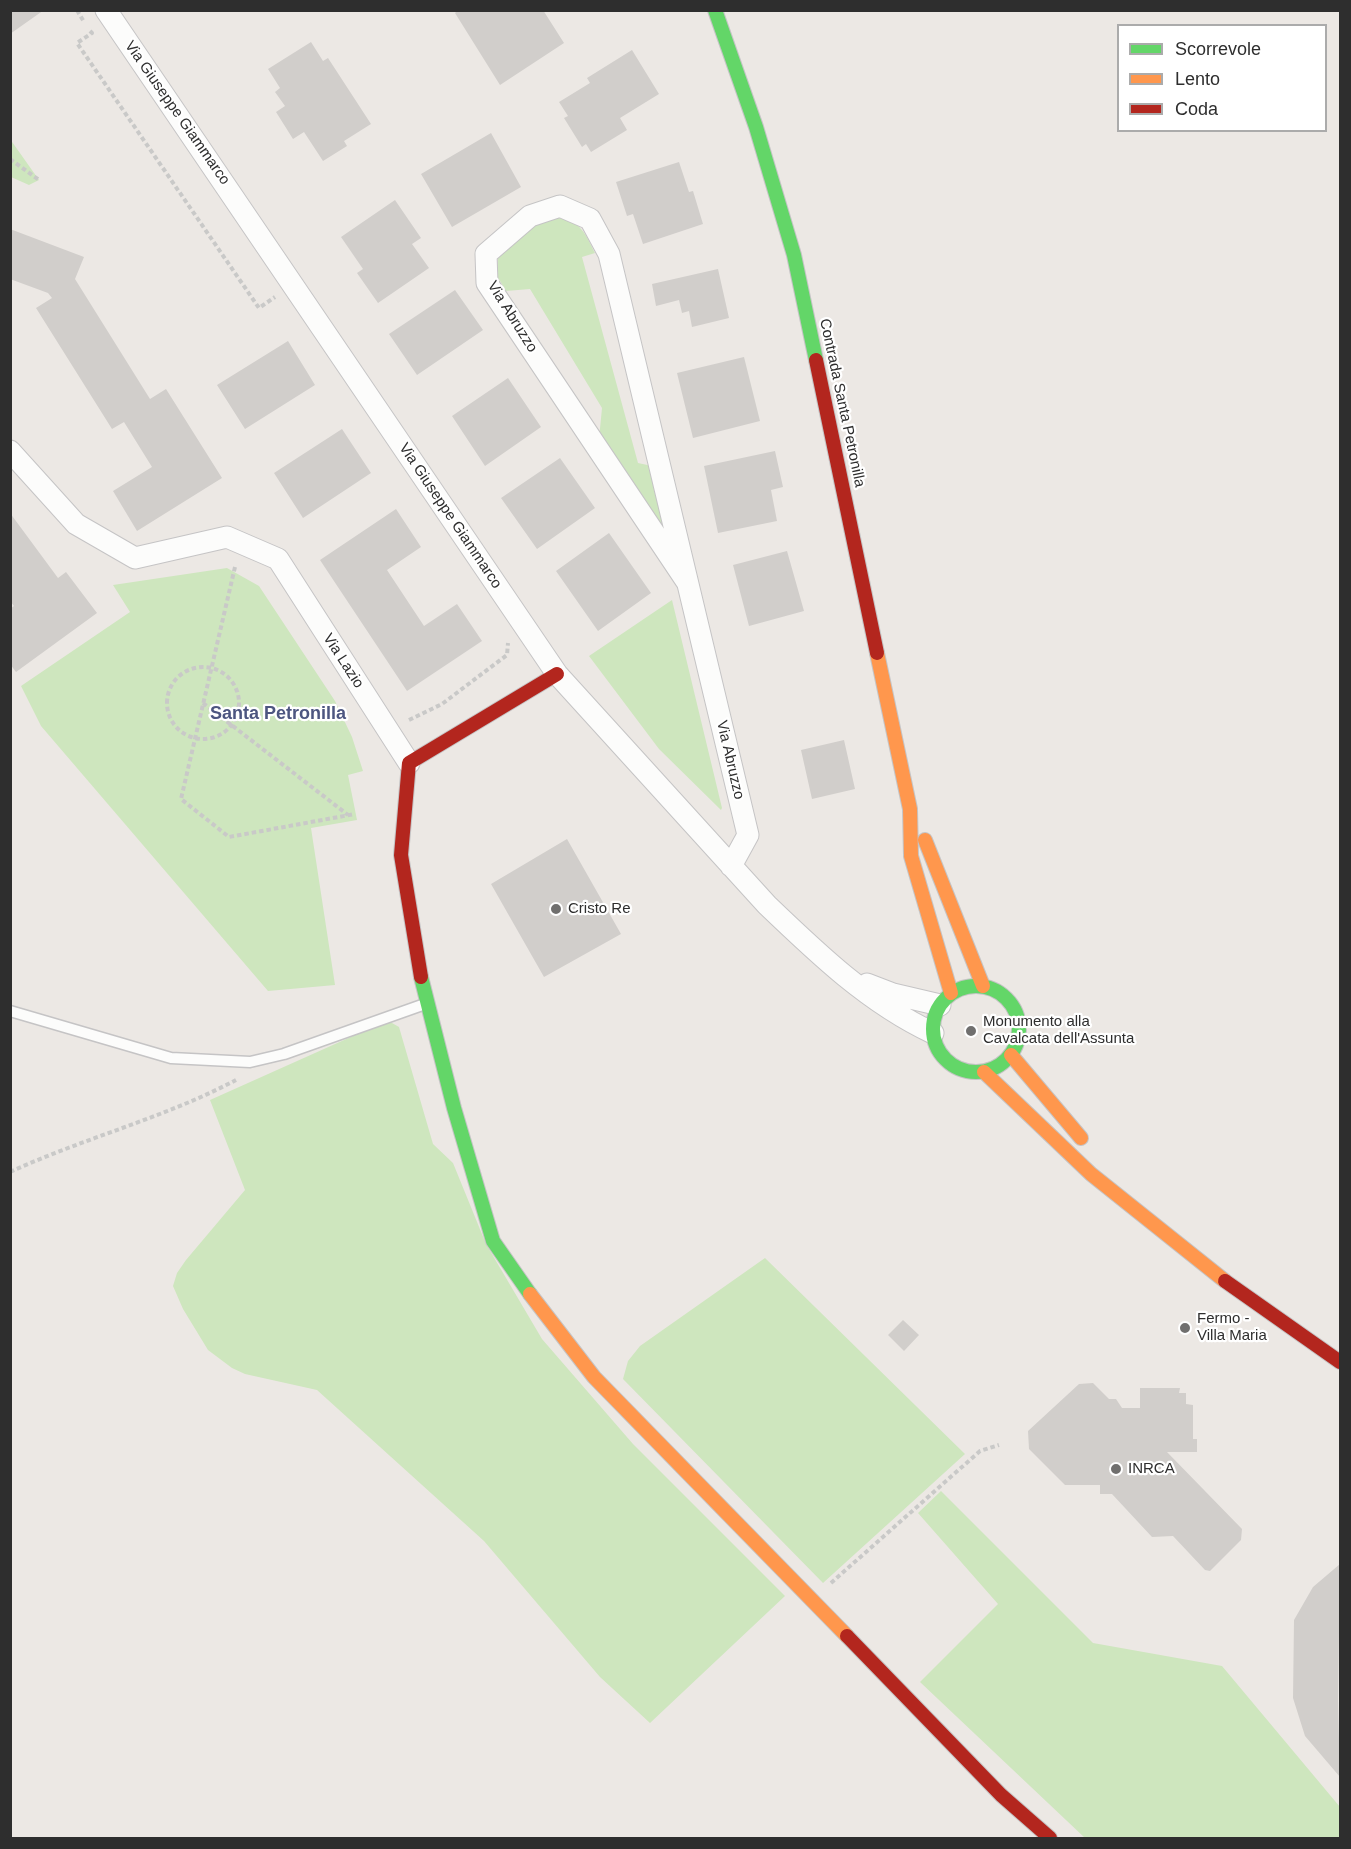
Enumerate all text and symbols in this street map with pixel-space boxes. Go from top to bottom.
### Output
legend [1117,24,1327,132]
street label: Via Giuseppe Giammarco [120,38,234,188]
text: Scorrevole [1175,39,1261,59]
text: Lento [1175,69,1220,89]
text: Coda [1175,99,1218,119]
street label: Via Abruzzo [483,278,541,356]
street label: Contrada Santa Petronilla [815,317,869,489]
street label: Via Giuseppe Giammarco [395,440,505,592]
street label: Via Lazio [319,630,367,692]
district label: Santa Petronilla [210,703,346,725]
street label: Via Abruzzo [712,719,748,801]
place label: Cristo Re [568,900,631,918]
marker: Cristo Re [549,902,563,916]
place label: Monumento alla Cavalcata dell'Assunta [983,1013,1134,1048]
marker: Monumento alla Cavalcata dell'Assunta [964,1024,978,1038]
place label: Fermo - Villa Maria [1197,1310,1267,1345]
marker: Fermo - Villa Maria [1178,1321,1192,1335]
place label: INRCA [1128,1460,1175,1478]
marker: INRCA [1109,1462,1123,1476]

